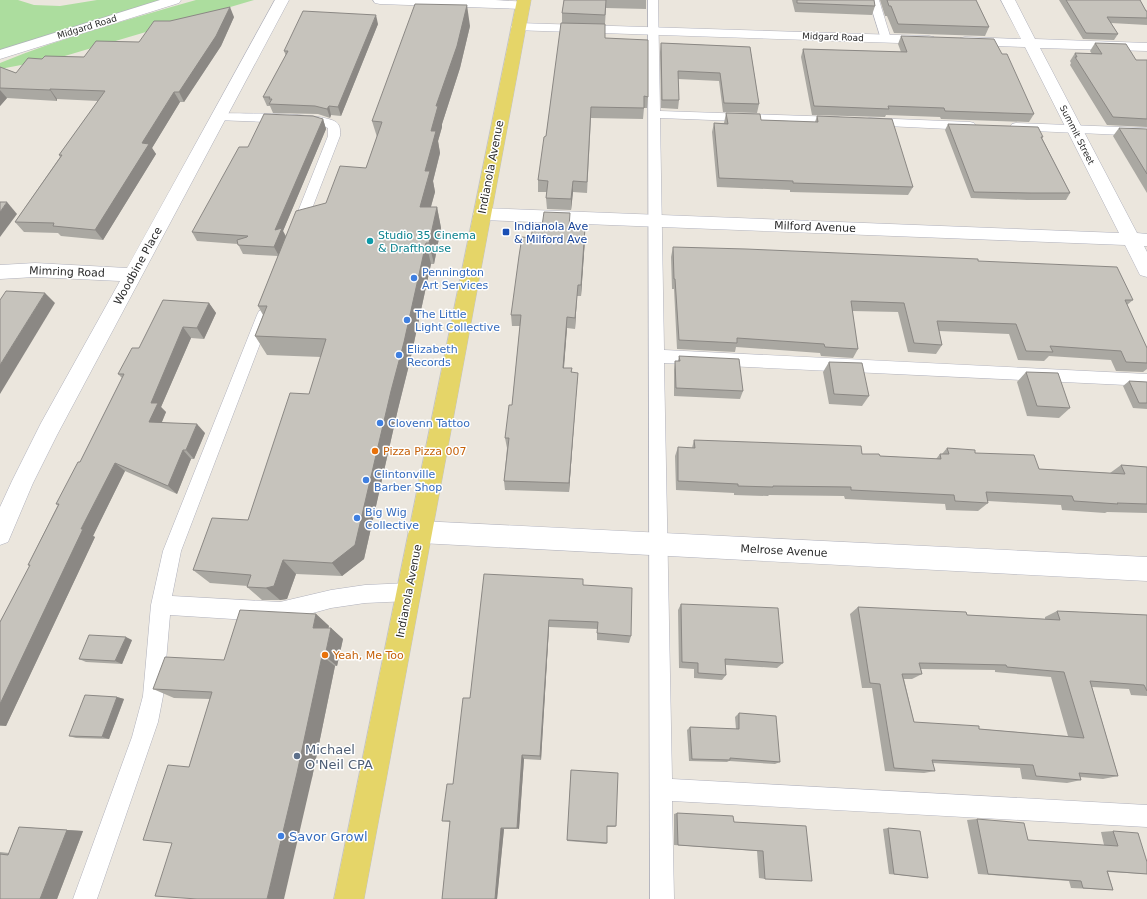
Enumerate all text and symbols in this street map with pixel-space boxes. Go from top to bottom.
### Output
street label: Midgard Road [56,13,118,41]
street label: Midgard Road [802,31,864,43]
street label: Summit Street [1058,104,1096,167]
street label: Indianola Avenue [476,119,506,215]
street label: Milford Avenue [774,219,856,235]
place label: Indianola Ave & Milford Ave [514,220,588,246]
street label: Woodbine Place [111,225,165,307]
marker: Indianola Ave & Milford Ave [501,227,511,237]
place label: Studio 35 Cinema & Drafthouse [378,229,476,255]
marker: Studio 35 Cinema & Drafthouse [365,236,375,246]
street label: Mimring Road [29,264,105,280]
place label: Pennington Art Services [422,266,489,292]
marker: Pennington Art Services [409,273,419,283]
place label: The Little Light Collective [414,308,500,334]
marker: The Little Light Collective [402,315,412,325]
place label: Elizabeth Records [407,343,458,369]
marker: Elizabeth Records [394,350,404,360]
place label: Clovenn Tattoo [388,417,470,430]
marker: Clovenn Tattoo [375,418,385,428]
place label: Pizza Pizza 007 [383,445,466,458]
marker: Pizza Pizza 007 [370,446,380,456]
place label: Clintonville Barber Shop [374,468,442,494]
marker: Clintonville Barber Shop [361,475,371,485]
place label: Big Wig Collective [365,506,419,532]
marker: Big Wig Collective [352,513,362,523]
street label: Melrose Avenue [740,542,828,560]
street label: Indianola Avenue [394,543,424,639]
place label: Yeah, Me Too [332,649,404,662]
marker: Yeah, Me Too [320,650,330,660]
place label: Michael O'Neil CPA [305,742,373,772]
marker: Michael O'Neil CPA [292,751,302,761]
place label: Savor Growl [289,829,368,844]
marker: Savor Growl [276,831,286,841]

